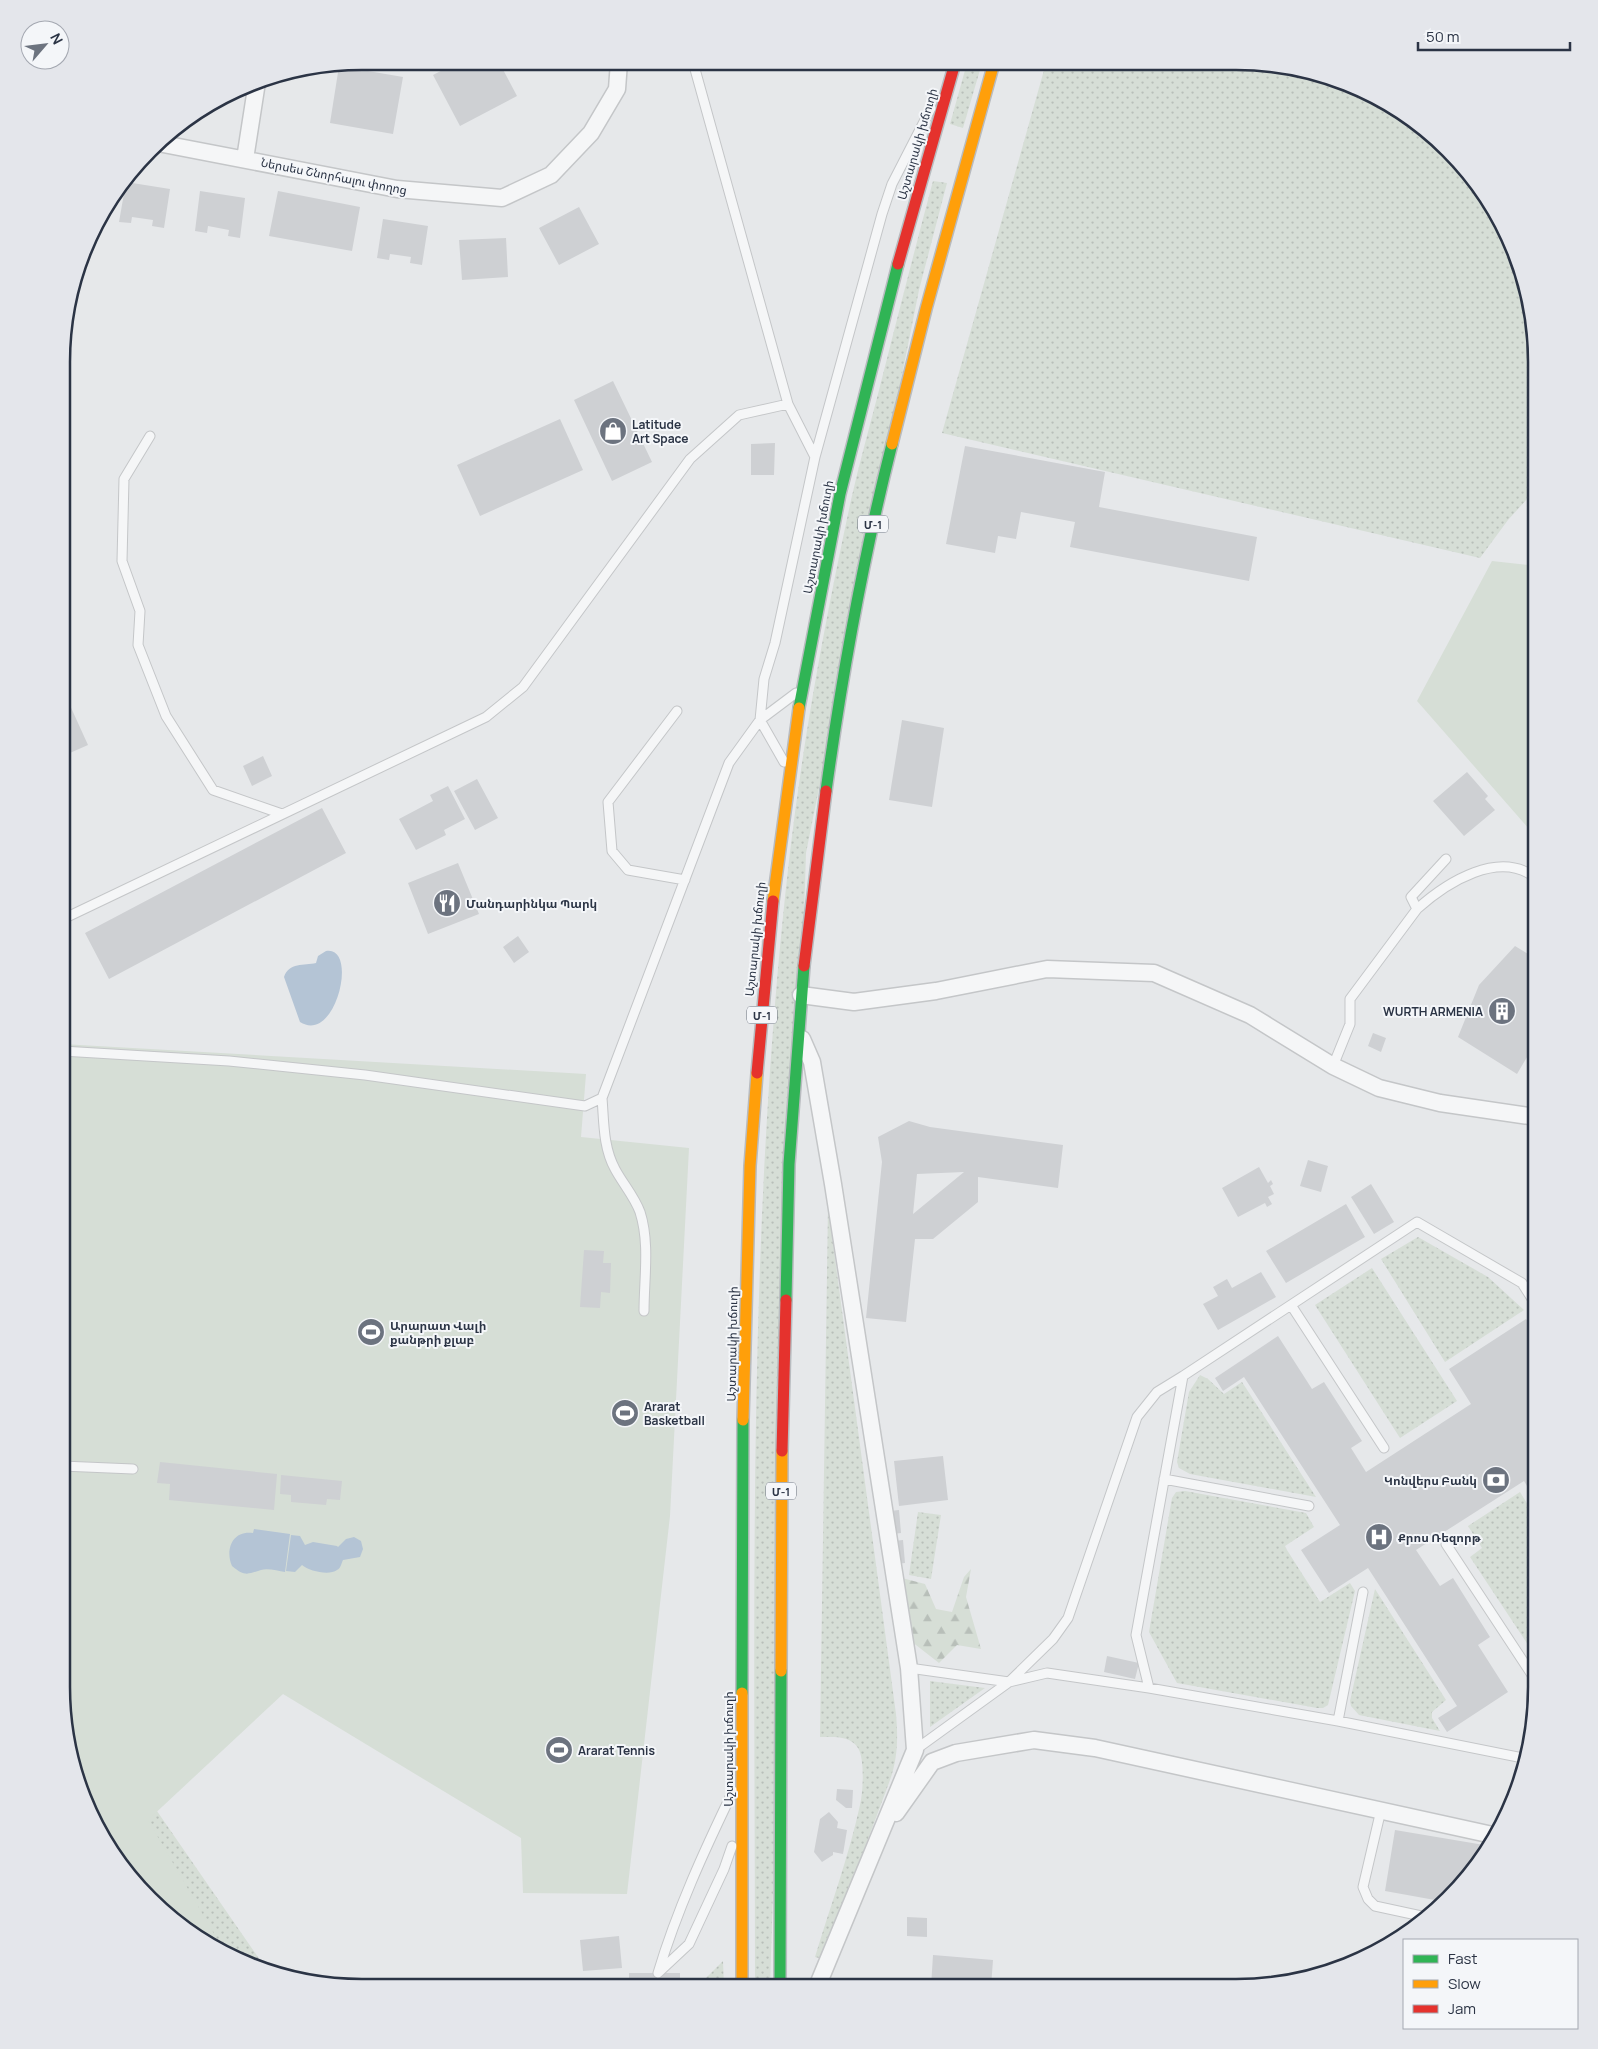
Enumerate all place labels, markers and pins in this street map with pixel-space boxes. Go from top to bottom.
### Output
shop icon: Latitude Art Space [598,416,628,446]
place label: Latitude Art Space [632,416,689,447]
restaurant icon: Մանդարինկա Պարկ [432,888,462,918]
place label: Մանդարինկա Պարկ [466,895,597,912]
building icon: WURTH ARMENIA [1487,996,1517,1026]
place label: WURTH ARMENIA [1383,1003,1483,1020]
sports icon: Արարատ Վալի քանթրի քլաբ [356,1317,386,1347]
place label: Արարատ Վալի քանթրի քլաբ [390,1317,486,1348]
sports icon: Ararat Basketball [610,1398,640,1428]
place label: Ararat Basketball [644,1398,705,1429]
bank icon: Կոնվերս Բանկ [1481,1465,1511,1495]
place label: Կոնվերս Բանկ [1384,1472,1477,1489]
hospital icon: Քրոս Ռեզորթ [1364,1522,1394,1552]
place label: Քրոս Ռեզորթ [1398,1529,1482,1546]
sports icon: Ararat Tennis [544,1735,574,1765]
place label: Ararat Tennis [578,1742,655,1759]

